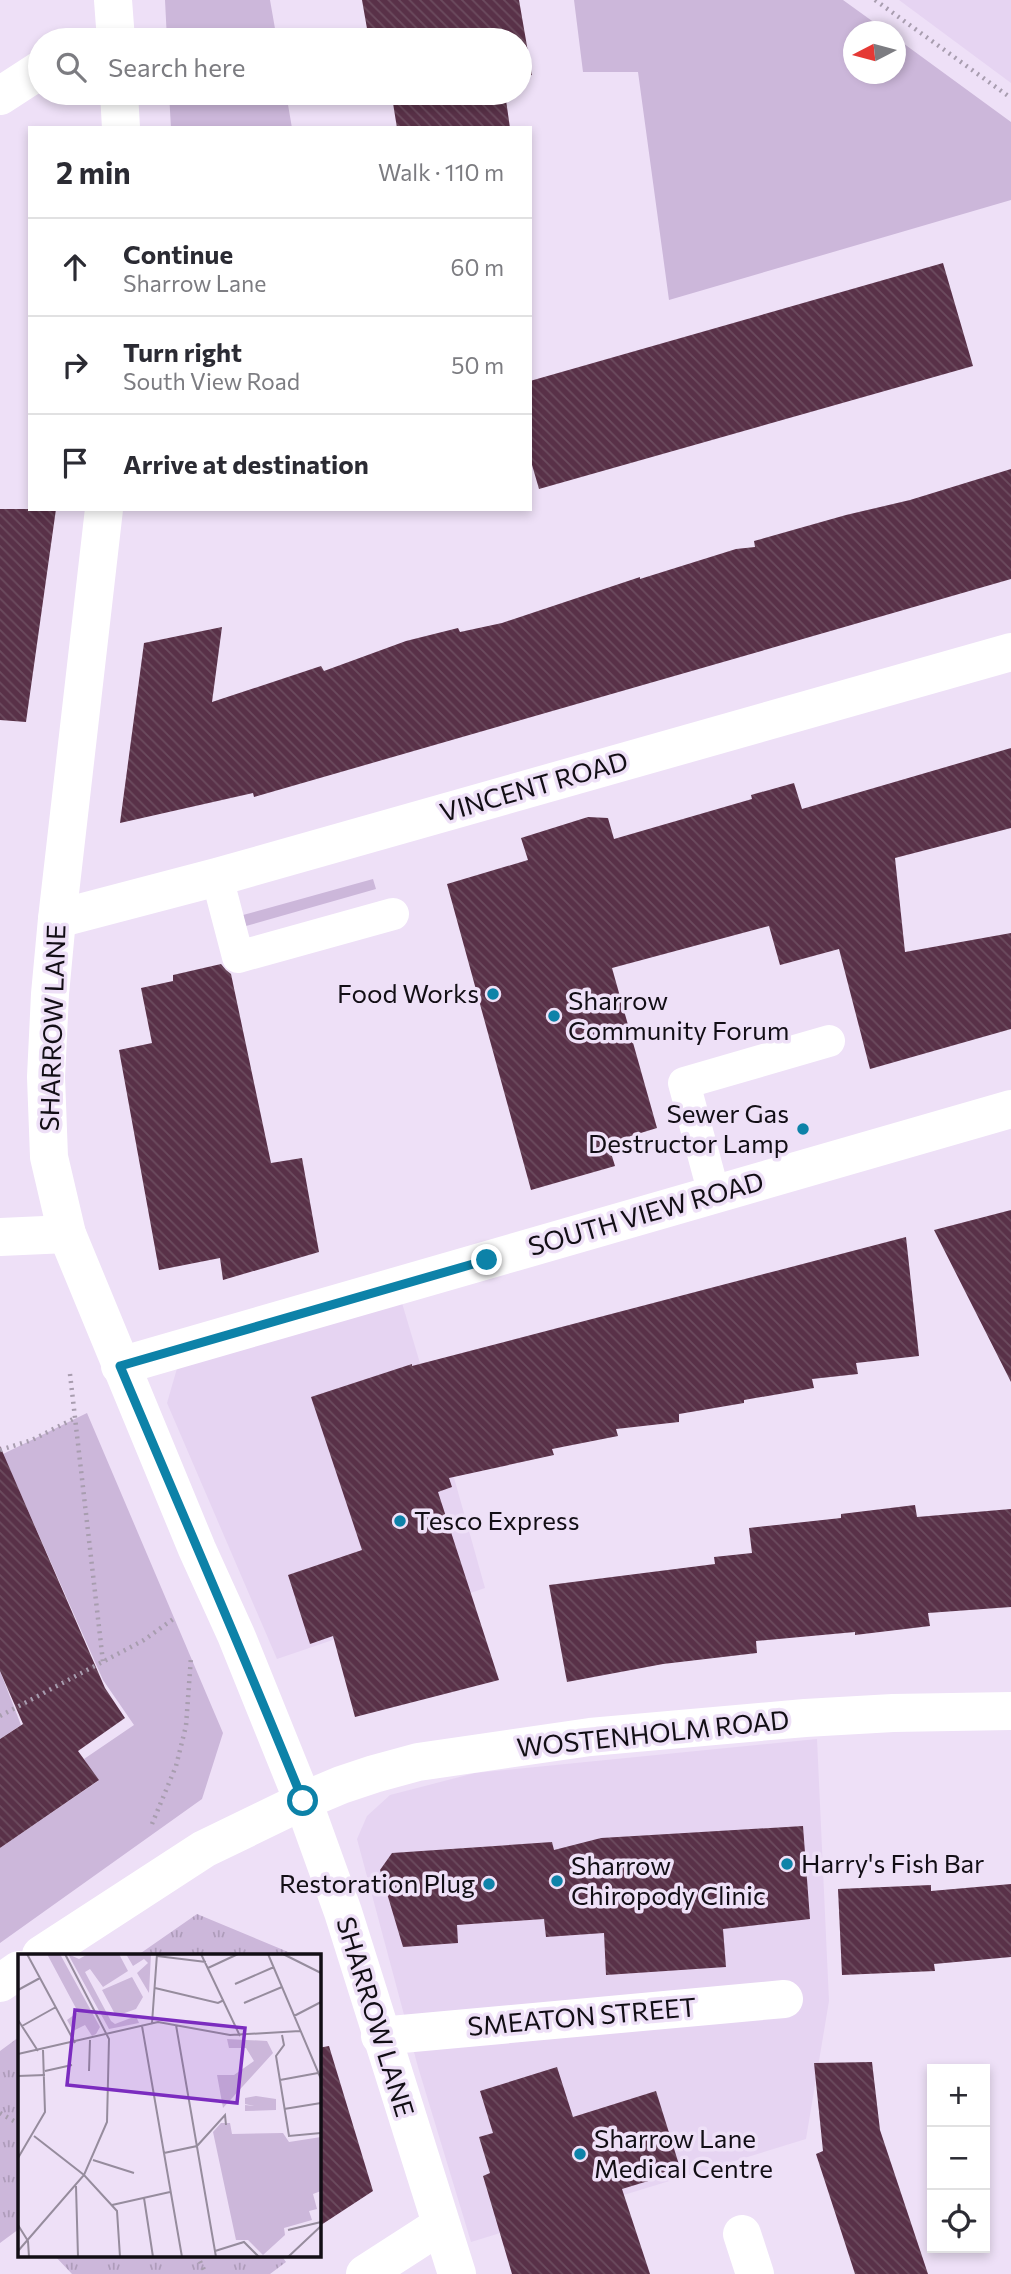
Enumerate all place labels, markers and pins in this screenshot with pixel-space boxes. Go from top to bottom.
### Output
place label: Food Works [337,977,479,1008]
place label: Sharrow Community Forum [568,984,789,1045]
marker: Food Works [485,986,501,1002]
marker: Sharrow Community Forum [546,1008,562,1024]
place label: Sewer Gas Destructor Lamp [588,1097,789,1158]
marker: Sewer Gas Destructor Lamp [795,1121,811,1137]
place label: Tesco Express [414,1504,580,1535]
marker: Tesco Express [392,1513,408,1529]
place label: Harry's Fish Bar [801,1847,984,1878]
place label: Sharrow Chiropody Clinic [571,1849,766,1910]
marker: Harry's Fish Bar [779,1856,795,1872]
place label: Restoration Plug [279,1867,475,1898]
marker: Sharrow Chiropody Clinic [549,1873,565,1889]
marker: Restoration Plug [481,1876,497,1892]
place label: Sharrow Lane Medical Centre [594,2122,773,2183]
marker: Sharrow Lane Medical Centre [572,2146,588,2162]

